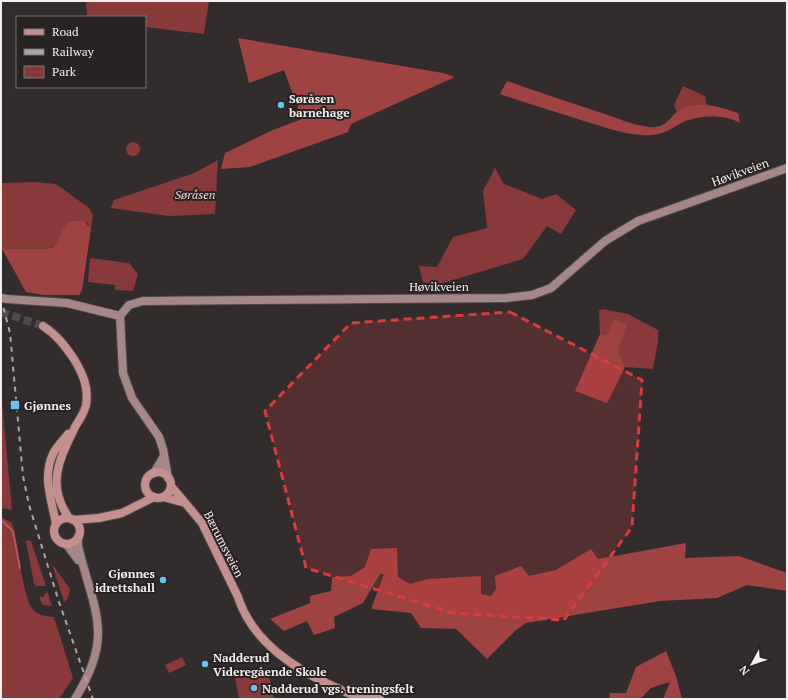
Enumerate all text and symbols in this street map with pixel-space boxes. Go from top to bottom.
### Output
legend [16,16,146,88]
text: Road [52,24,79,39]
text: Railway [52,44,95,59]
text: Park [52,64,77,79]
place label: Søråsen barnehage [288,91,350,120]
marker: Søråsen barnehage [276,100,286,110]
street label: Høvikveien [709,155,771,189]
park label: Søråsen [175,187,215,202]
street label: Høvikveien [409,279,469,294]
place label: Gjønnes [24,398,71,413]
marker: Gjønnes [9,399,21,411]
street label: Bærumsveien [201,508,247,580]
place label: Gjønnes idrettshall [95,566,156,595]
marker: Gjønnes idrettshall [158,575,168,585]
north arrow [732,644,772,684]
place label: Nadderud Videregående Skole [213,650,327,679]
marker: Nadderud Videregående Skole [200,659,210,669]
text: N [736,662,752,678]
place label: Nadderud vgs. treningsfelt [262,681,414,696]
marker: Nadderud vgs. treningsfelt [249,683,259,693]

